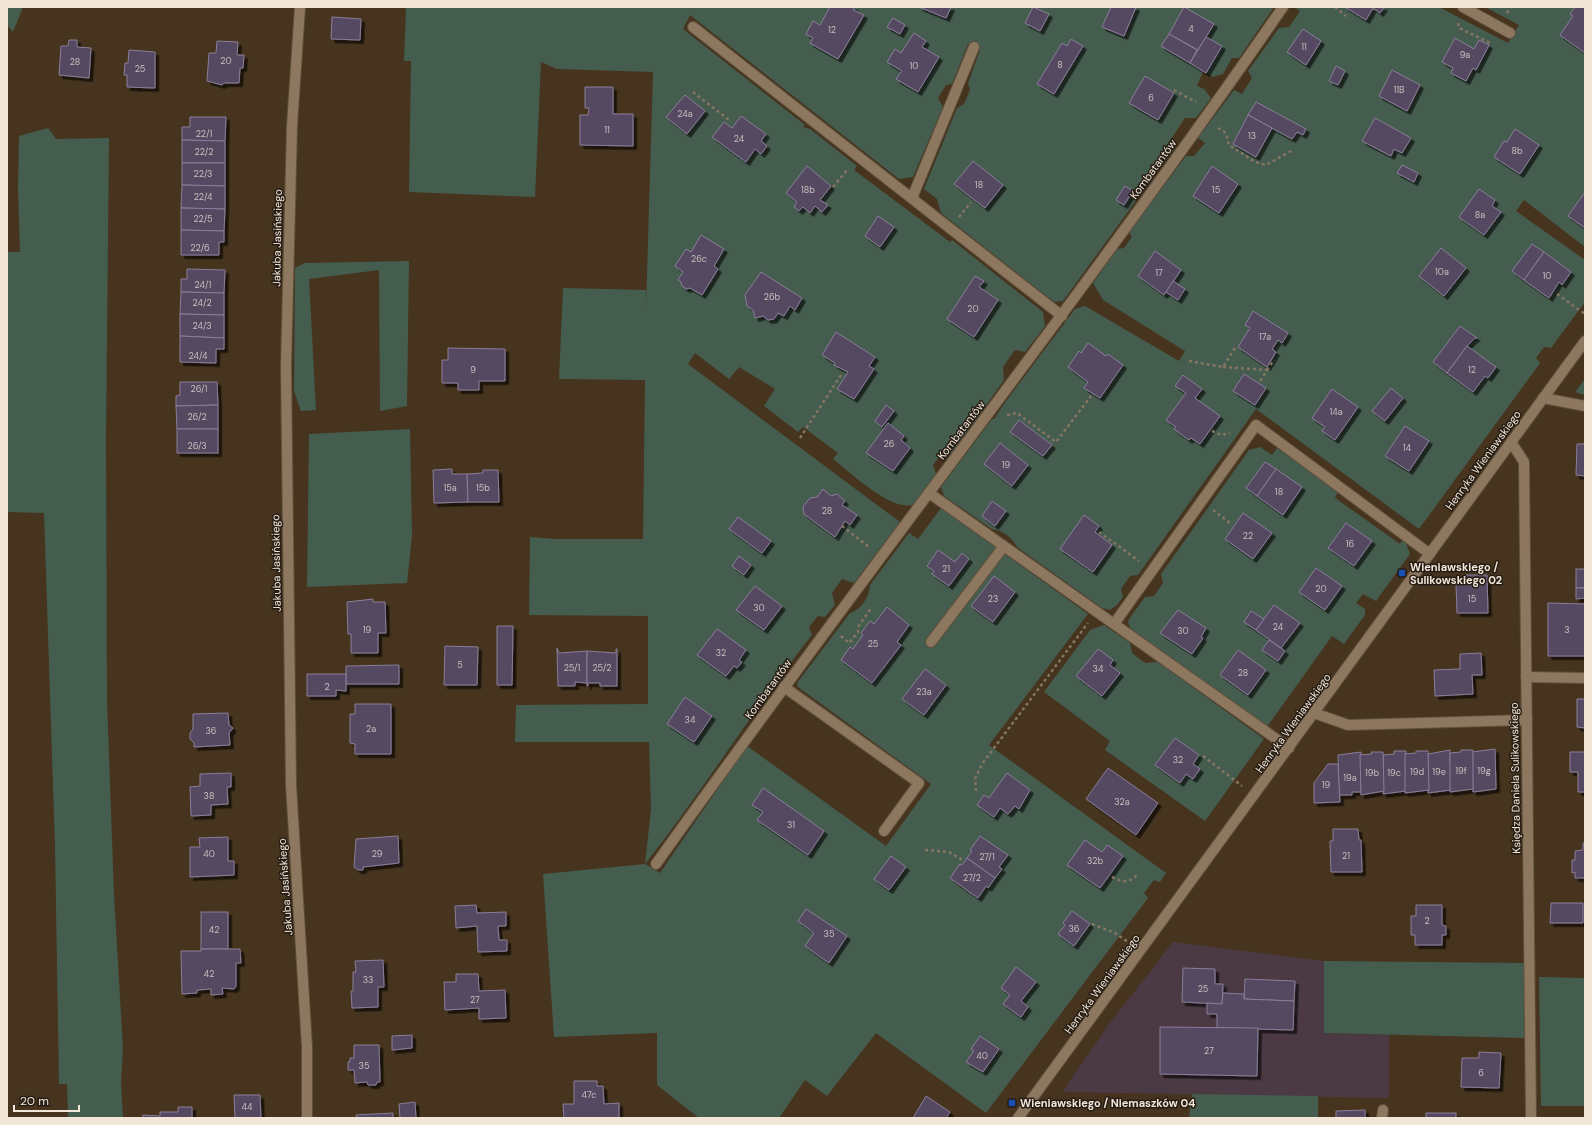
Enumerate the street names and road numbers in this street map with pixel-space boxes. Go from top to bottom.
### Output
street label: Kombatantów [1127,136,1180,202]
street label: Jakuba Jasińskiego [269,189,285,287]
street label: Kombatantów [934,397,988,462]
street label: Henryka Wieniawskiego [1442,407,1524,513]
street label: Jakuba Jasińskiego [268,514,284,612]
street label: Kombatantów [742,656,795,722]
street label: Henryka Wieniawskiego [1252,670,1334,776]
street label: Księdza Daniela Sulikowskiego [1507,702,1523,854]
street label: Jakuba Jasińskiego [275,838,295,936]
street label: Henryka Wieniawskiego [1061,931,1143,1037]

